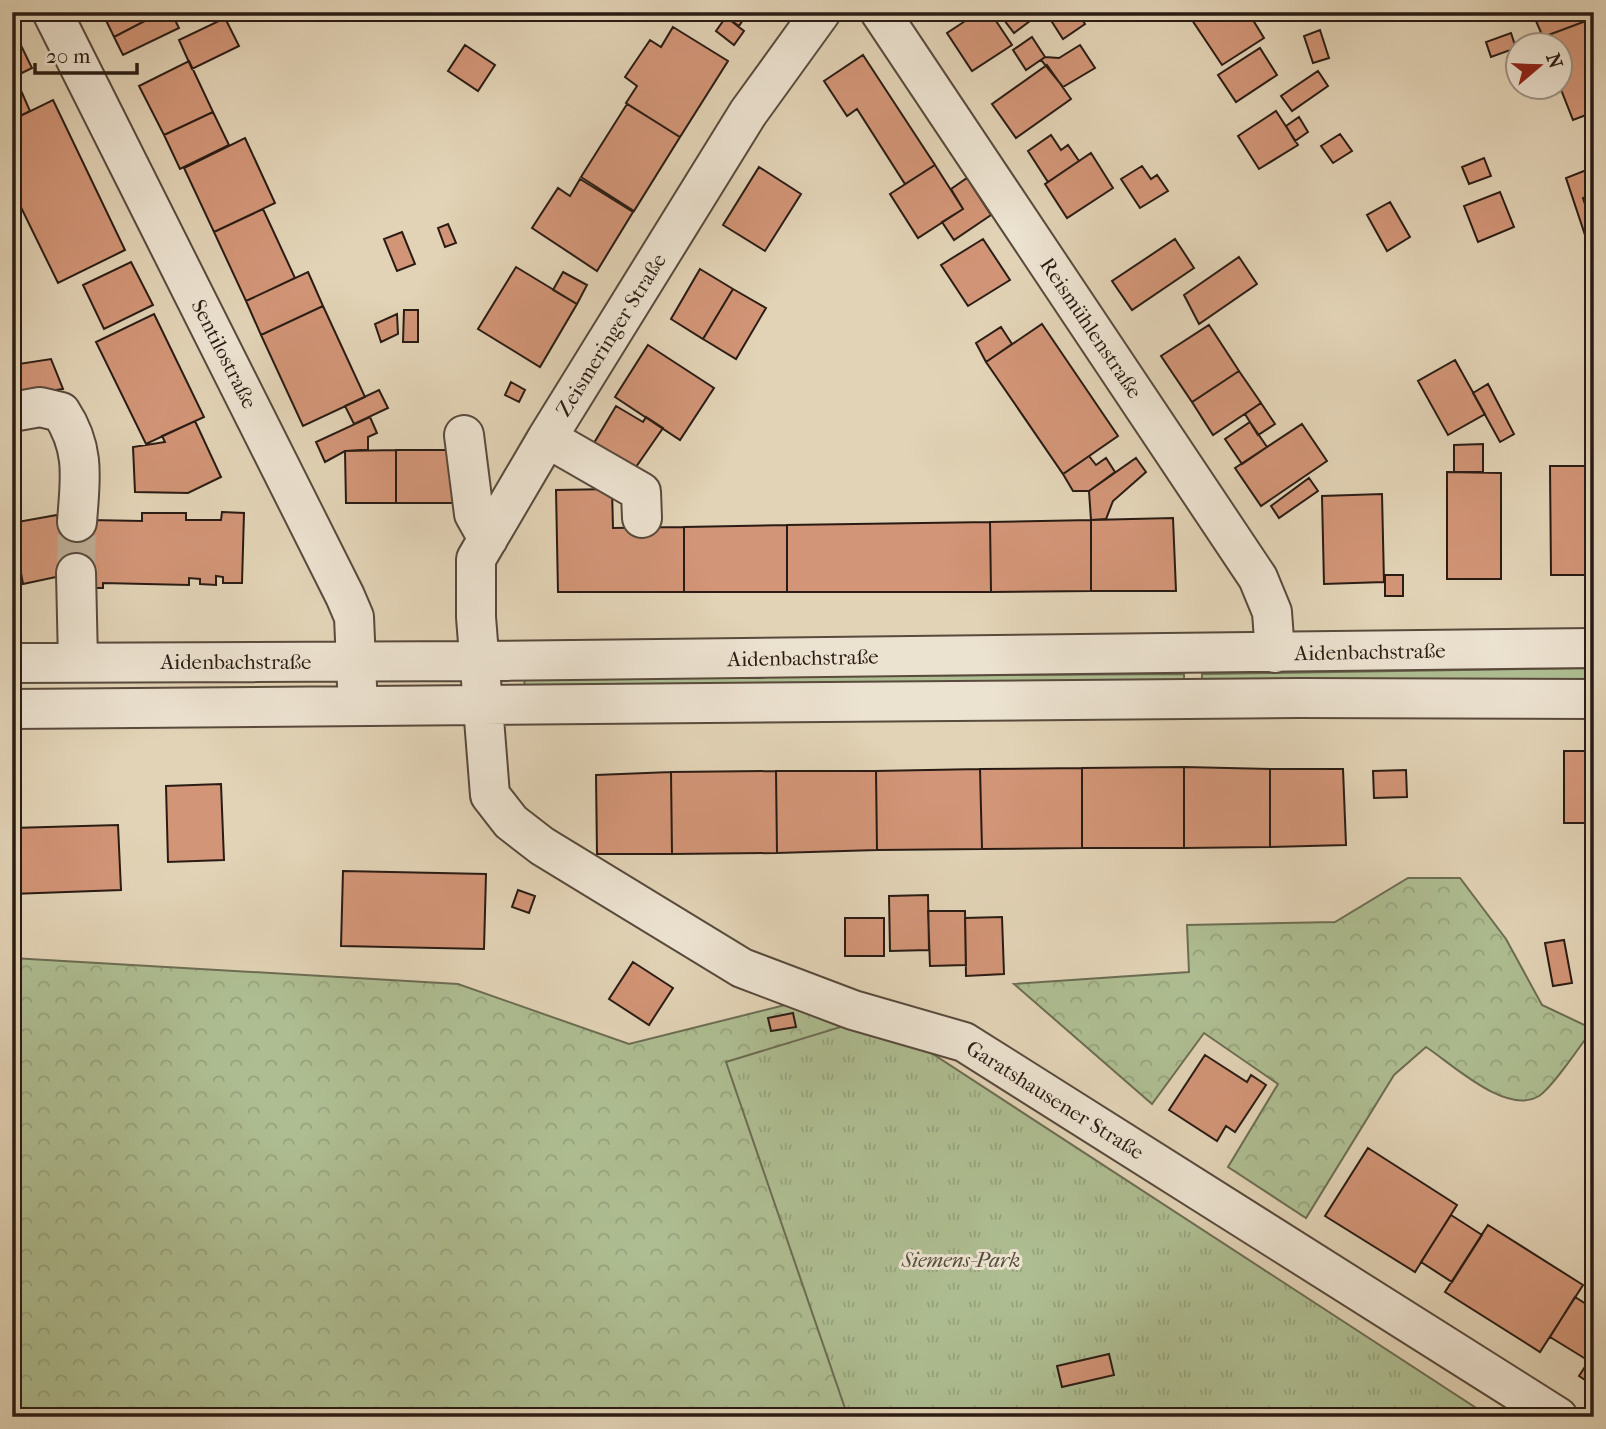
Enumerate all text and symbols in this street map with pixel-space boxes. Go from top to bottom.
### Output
scale bar [35,32,136,76]
north arrow [1504,32,1574,102]
text: 20 m [46,44,91,68]
text: N [1541,50,1567,72]
street label: Zeismeringer Straße [551,249,671,421]
street label: Reismühlenstraße [1035,253,1147,403]
street label: Sentilostraße [186,296,262,412]
street label: Aidenbachstraße [1293,639,1446,665]
street label: Aidenbachstraße [726,645,879,671]
street label: Aidenbachstraße [159,650,312,674]
street label: Garatshausener Straße [962,1036,1148,1164]
park label: Siemens-Park [901,1248,1020,1272]

